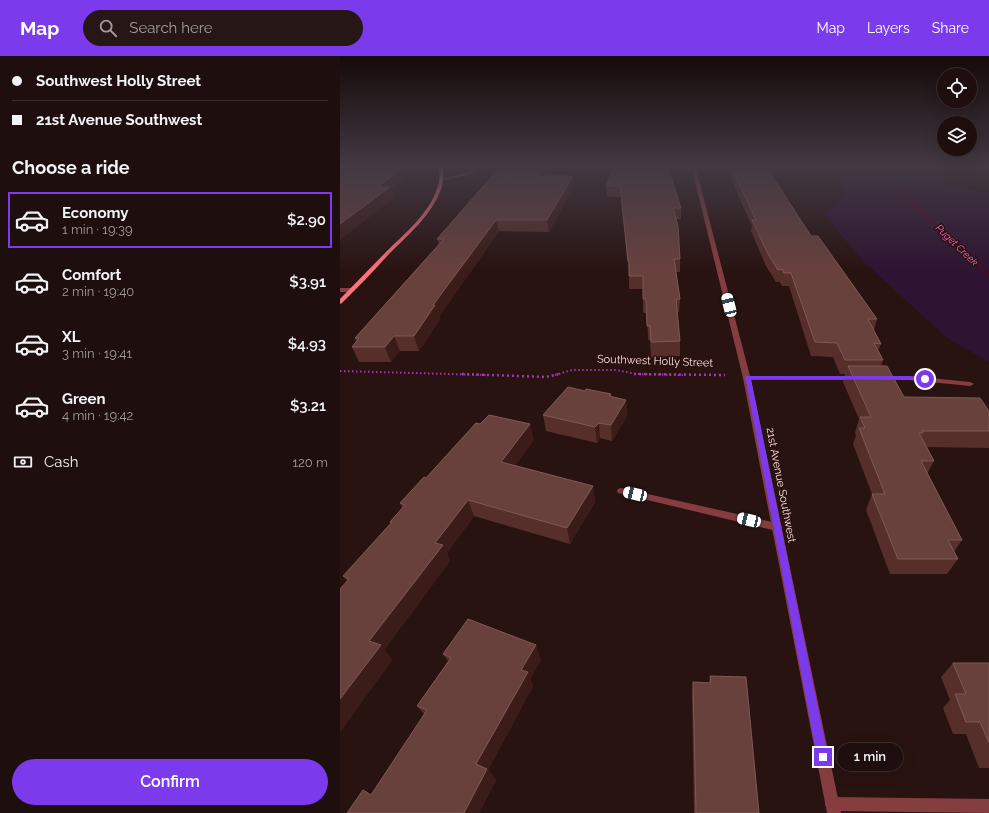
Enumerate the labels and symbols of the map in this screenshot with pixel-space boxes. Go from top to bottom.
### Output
water label: Puget Creek [934,222,981,268]
car [720,292,738,318]
street label: Southwest Holly Street [597,352,714,370]
route start [916,370,934,388]
street label: 21st Avenue Southwest [763,426,799,544]
car [622,485,648,503]
car [736,511,762,529]
callout: 1 min [837,743,903,771]
route end [814,748,832,766]

